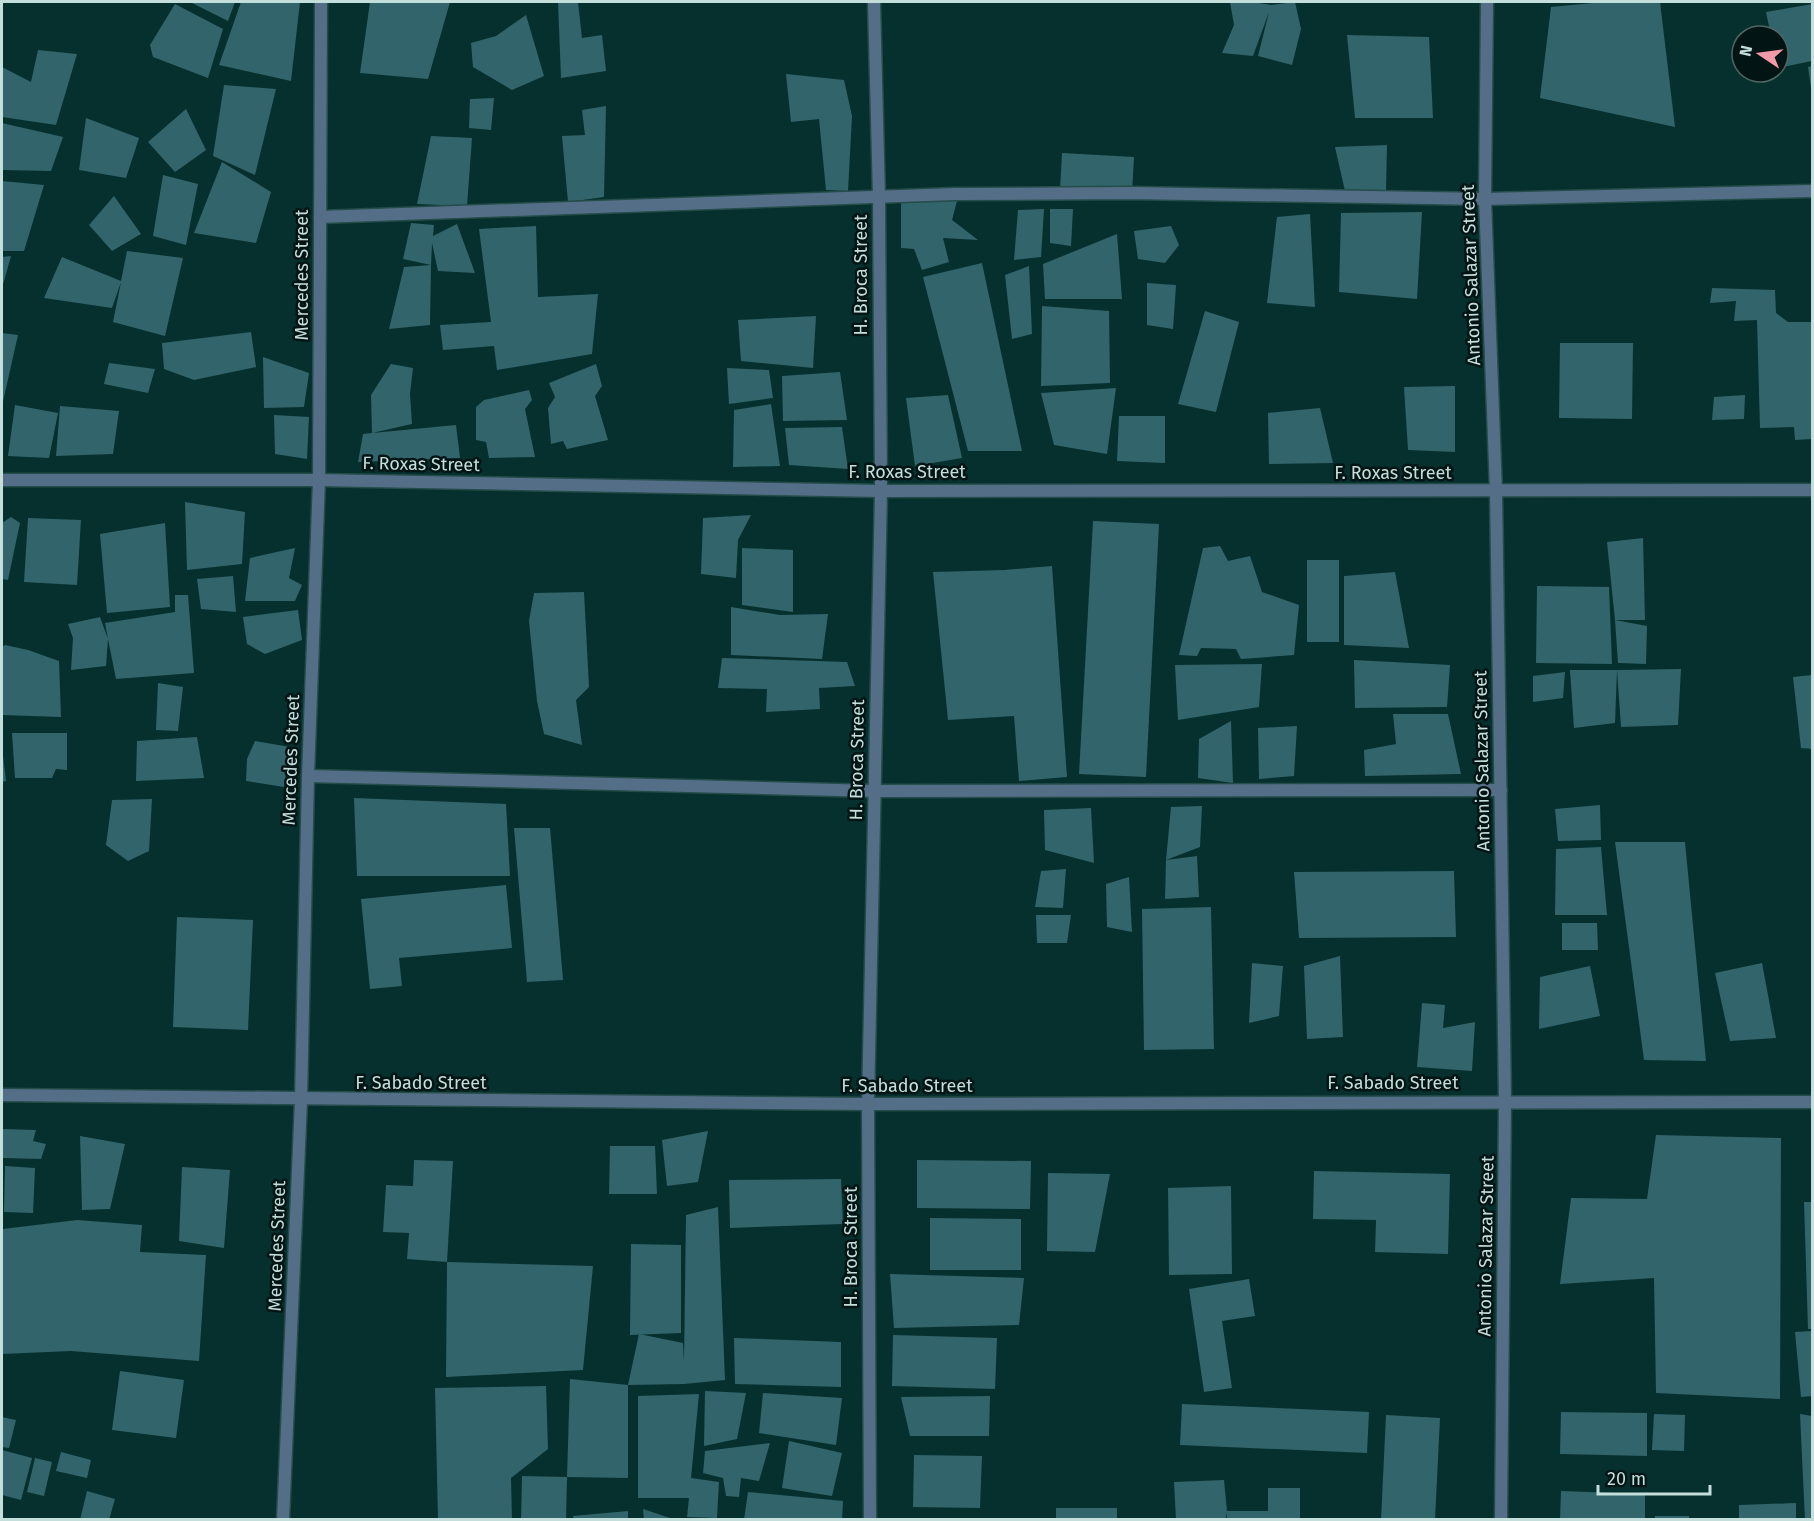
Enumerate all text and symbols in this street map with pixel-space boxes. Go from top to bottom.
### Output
north arrow [1730,24,1790,84]
text: N [1735,43,1756,58]
street label: Antonio Salazar Street [1457,184,1485,366]
street label: Mercedes Street [291,209,313,340]
street label: H. Broca Street [850,214,872,336]
street label: F. Roxas Street [362,452,480,476]
street label: F. Roxas Street [848,461,966,483]
street label: F. Roxas Street [1334,462,1452,484]
street label: Antonio Salazar Street [1469,670,1495,852]
street label: Mercedes Street [278,694,304,826]
street label: H. Broca Street [845,699,869,821]
street label: F. Sabado Street [355,1072,487,1094]
street label: F. Sabado Street [1327,1072,1459,1094]
street label: F. Sabado Street [841,1075,973,1097]
street label: Antonio Salazar Street [1473,1155,1499,1337]
street label: Mercedes Street [264,1180,290,1312]
street label: H. Broca Street [840,1186,862,1308]
scale bar [1598,1458,1710,1496]
text: 20 m [1607,1468,1646,1490]

